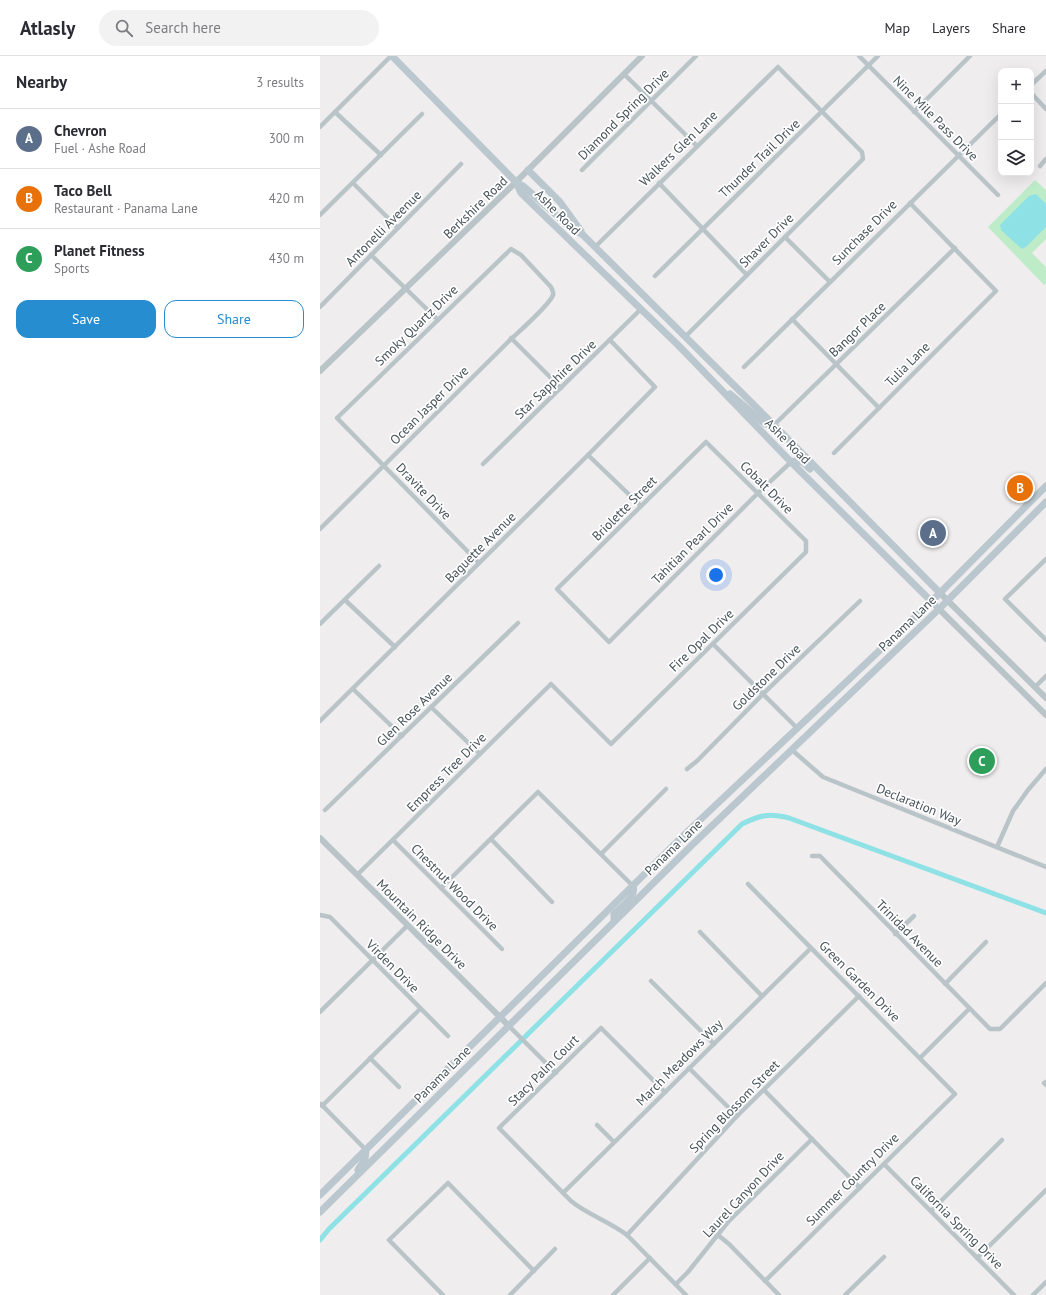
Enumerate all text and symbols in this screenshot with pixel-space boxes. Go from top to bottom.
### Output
search box [99,10,379,46]
text: Atlasly [20,16,75,40]
icon: search [113,17,135,39]
text: Search here [145,18,221,37]
text: Map [884,19,910,37]
text: Layers [932,19,970,37]
text: Share [992,19,1026,37]
street label: Diamond Spring Drive [574,65,673,164]
map controls [998,68,1034,176]
button: + [998,68,1034,104]
text: Nearby [16,71,67,93]
street label: Nine Mile Pass Drive [889,72,982,165]
text: 3 results [256,74,304,91]
button: − [998,104,1034,140]
street label: Walkers Glen Lane [636,107,721,190]
street label: Thunder Trail Drive [715,115,803,201]
text: Chevron [54,121,107,140]
text: A [25,130,33,147]
text: 300 m [269,130,304,147]
text: Fuel · Ashe Road [54,140,146,157]
button: layers [998,140,1034,176]
street label: Berkshire Road [440,172,511,242]
text: Taco Bell [54,181,112,200]
street label: Ashe Road [531,186,584,239]
street label: Antonelli Aveenue [342,187,425,270]
text: B [25,190,33,207]
text: 420 m [269,190,304,207]
street label: Sunchase Drive [828,196,900,268]
text: Restaurant · Panama Lane [54,200,198,217]
street label: Shaver Drive [736,210,797,271]
text: Planet Fitness [54,241,145,260]
text: C [25,250,33,267]
text: 430 m [269,250,304,267]
text: Sports [54,260,90,277]
street label: Smoky Quartz Drive [371,281,462,369]
street label: Bangor Place [825,298,889,361]
button: Save [16,300,156,338]
button: Share [164,300,304,338]
street label: Star Sapphire Drive [511,336,600,423]
street label: Tulia Lane [881,338,933,390]
street label: Ocean Jasper Drive [386,362,472,448]
street label: Ashe Road [761,415,814,468]
street label: Cobalt Drive [737,457,797,517]
street label: Dravite Drive [392,459,455,523]
street label: Briolette Street [588,472,661,544]
pin: B [1007,473,1033,503]
street label: Tahitian Pearl Drive [648,499,737,588]
street label: Baguette Avenue [441,508,519,586]
pin: A [920,518,946,548]
your location [706,565,726,585]
street label: Panama Lane [875,592,940,655]
street label: Fire Opal Drive [665,605,737,675]
street label: Goldstone Drive [729,640,804,714]
street label: Glen Rose Avenue [373,669,456,750]
street label: Empress Tree Drive [403,729,490,816]
pin: C [969,746,995,776]
street label: Declaration Way [874,780,964,829]
street label: Panama Lane [641,816,706,879]
street label: Chestnut Wood Drive [407,840,502,935]
street label: Mountain Ridge Drive [373,876,470,973]
street label: Trinidad Avenue [872,896,947,971]
street label: Virden Drive [362,935,423,997]
street label: Green Garden Drive [815,937,904,1026]
street label: March Meadows Way [632,1015,726,1109]
street label: Stacy Palm Court [504,1031,583,1110]
street label: Panama Lane [410,1042,474,1106]
street label: Spring Blossom Street [686,1056,784,1156]
street label: Summer Country Drive [802,1129,902,1229]
street label: Laurel Canyon Drive [699,1148,788,1241]
street label: California Spring Drive [906,1172,1007,1273]

